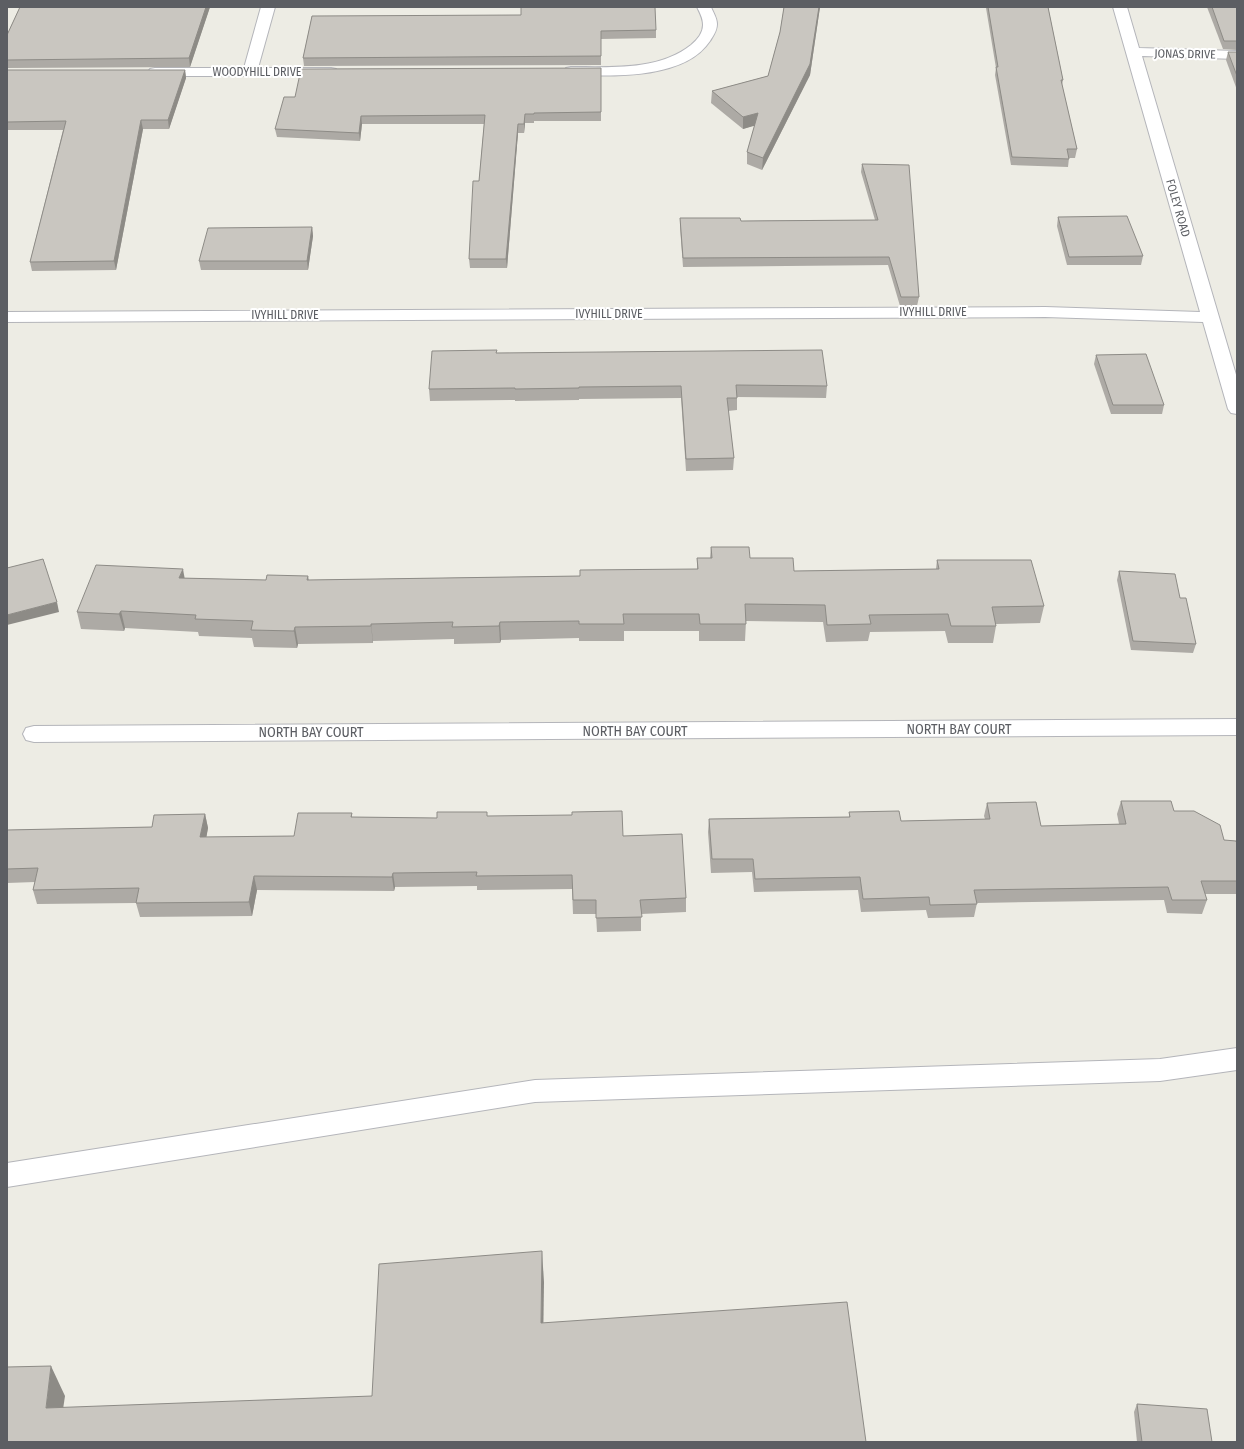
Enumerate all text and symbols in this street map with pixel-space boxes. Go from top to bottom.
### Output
street label: JONAS DRIVE [1154,46,1216,62]
street label: WOODYHILL DRIVE [213,65,302,79]
street label: FOLEY ROAD [1163,178,1193,239]
street label: IVYHILL DRIVE [899,305,967,319]
street label: IVYHILL DRIVE [575,307,643,321]
street label: IVYHILL DRIVE [251,308,319,322]
street label: NORTH BAY COURT [906,721,1012,738]
street label: NORTH BAY COURT [582,723,688,740]
street label: NORTH BAY COURT [258,724,364,741]

